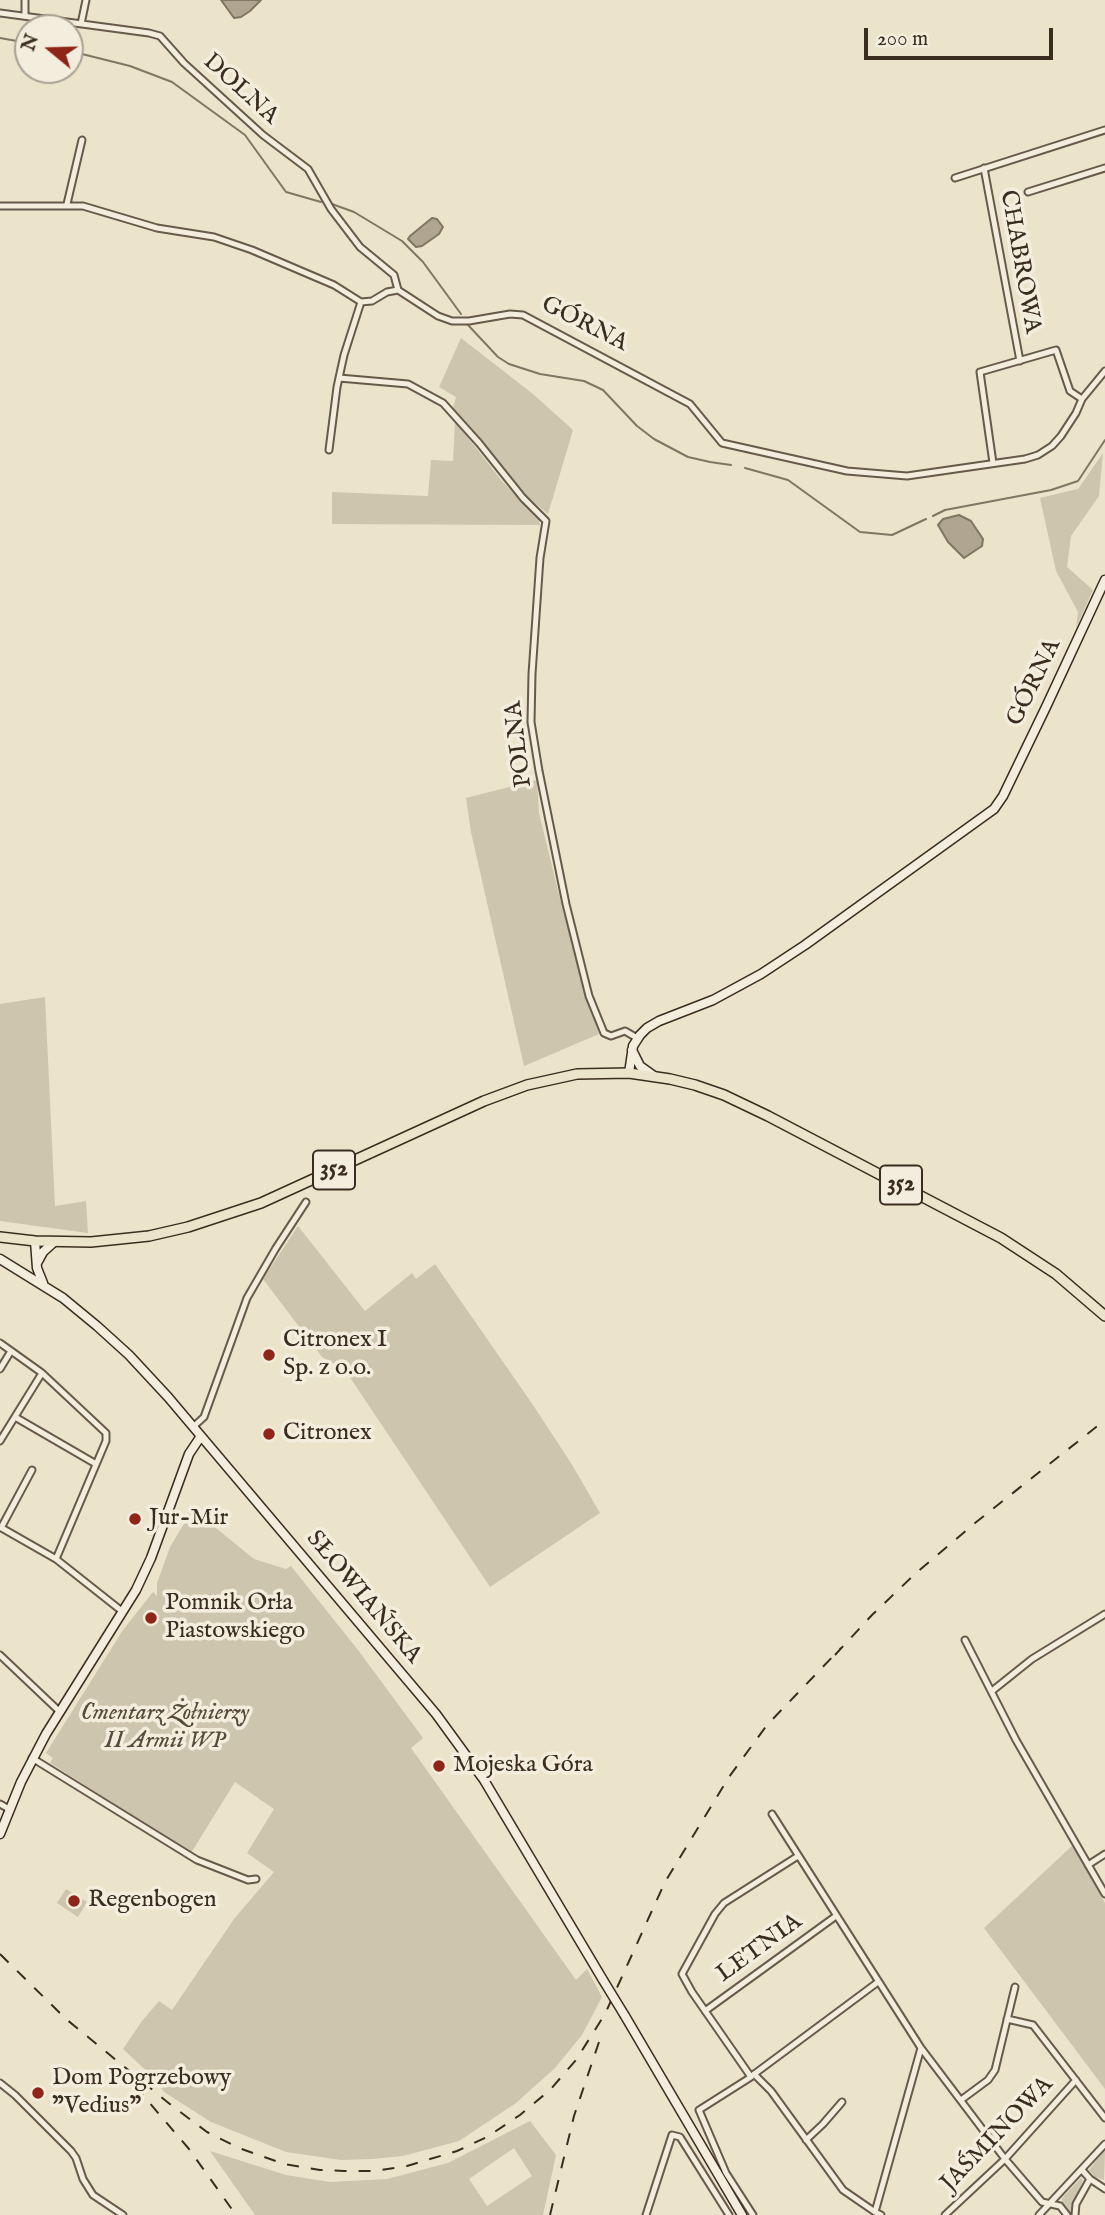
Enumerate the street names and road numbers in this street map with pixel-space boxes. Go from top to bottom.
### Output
street label: DOLNA [196,48,284,132]
street label: CHABROWA [992,188,1046,336]
street label: GÓRNA [536,291,632,359]
street label: GÓRNA [1002,635,1068,731]
street label: POLNA [500,699,540,789]
road number: 352 [313,1150,355,1190]
road number: 352 [880,1166,922,1204]
street label: SŁOWIAŃSKA [299,1526,427,1670]
street label: LETNIA [712,1908,808,1990]
street label: JAŚMINOWA [936,2071,1060,2199]

